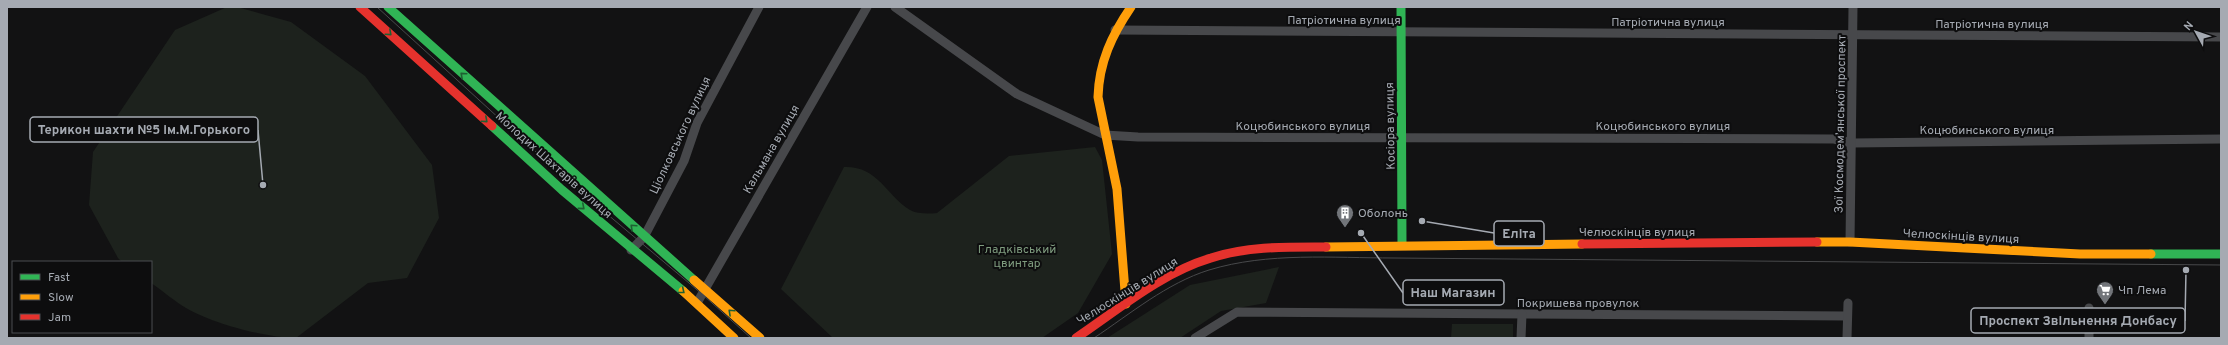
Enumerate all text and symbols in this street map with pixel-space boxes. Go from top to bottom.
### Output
north arrow [2176,12,2216,52]
street label: Патріотична вулиця [1287,13,1401,29]
street label: Патріотична вулиця [1611,15,1725,31]
street label: Патріотична вулиця [1935,17,2049,33]
text: N [2181,19,2197,34]
one-way arrow [384,28,392,36]
street label: Зої Космодем’янської проспект [1831,34,1851,214]
one-way arrow [460,72,468,79]
street label: Ціолковського вулиця [647,74,715,197]
street label: Косіора вулиця [1382,82,1400,170]
street label: Кальмана вулиця [740,102,804,197]
street label: Молодих Шахтарів вулиця [491,109,615,223]
one-way arrow [481,116,488,123]
callout: Терикон шахти №5 ім.М.Горького [30,117,258,142]
street label: Коцюбинського вулиця [1236,119,1370,135]
street label: Коцюбинського вулиця [1596,119,1730,135]
text: Терикон шахти №5 ім.М.Горького [38,123,250,139]
street label: Коцюбинського вулиця [1920,123,2054,139]
one-way arrow [577,203,585,210]
building icon: Оболонь [1335,203,1355,228]
place label: Оболонь [1358,206,1408,222]
callout: Еліта [1494,221,1544,246]
one-way arrow [630,224,638,231]
street label: Челюскінців вулиця [1579,225,1695,241]
street label: Челюскінців вулиця [1902,226,2020,248]
text: Еліта [1502,227,1536,243]
park label: Гладківський цвинтар [978,242,1056,272]
street label: Челюскінців вулиця [1074,254,1181,330]
legend [12,261,152,333]
text: Fast [48,270,70,286]
callout: Наш Магазин [1403,280,1504,305]
supermarket icon: Чп Лема [2095,280,2115,305]
place label: Чп Лема [2118,283,2166,299]
one-way arrow [677,286,684,293]
text: Наш Магазин [1410,286,1496,302]
text: Slow [48,290,74,306]
street label: Покришева провулок [1517,296,1639,312]
callout: Проспект Звільнення Донбасу [1971,308,2185,333]
one-way arrow [728,309,736,317]
text: Jam [48,310,71,326]
text: Проспект Звільнення Донбасу [1979,314,2177,330]

